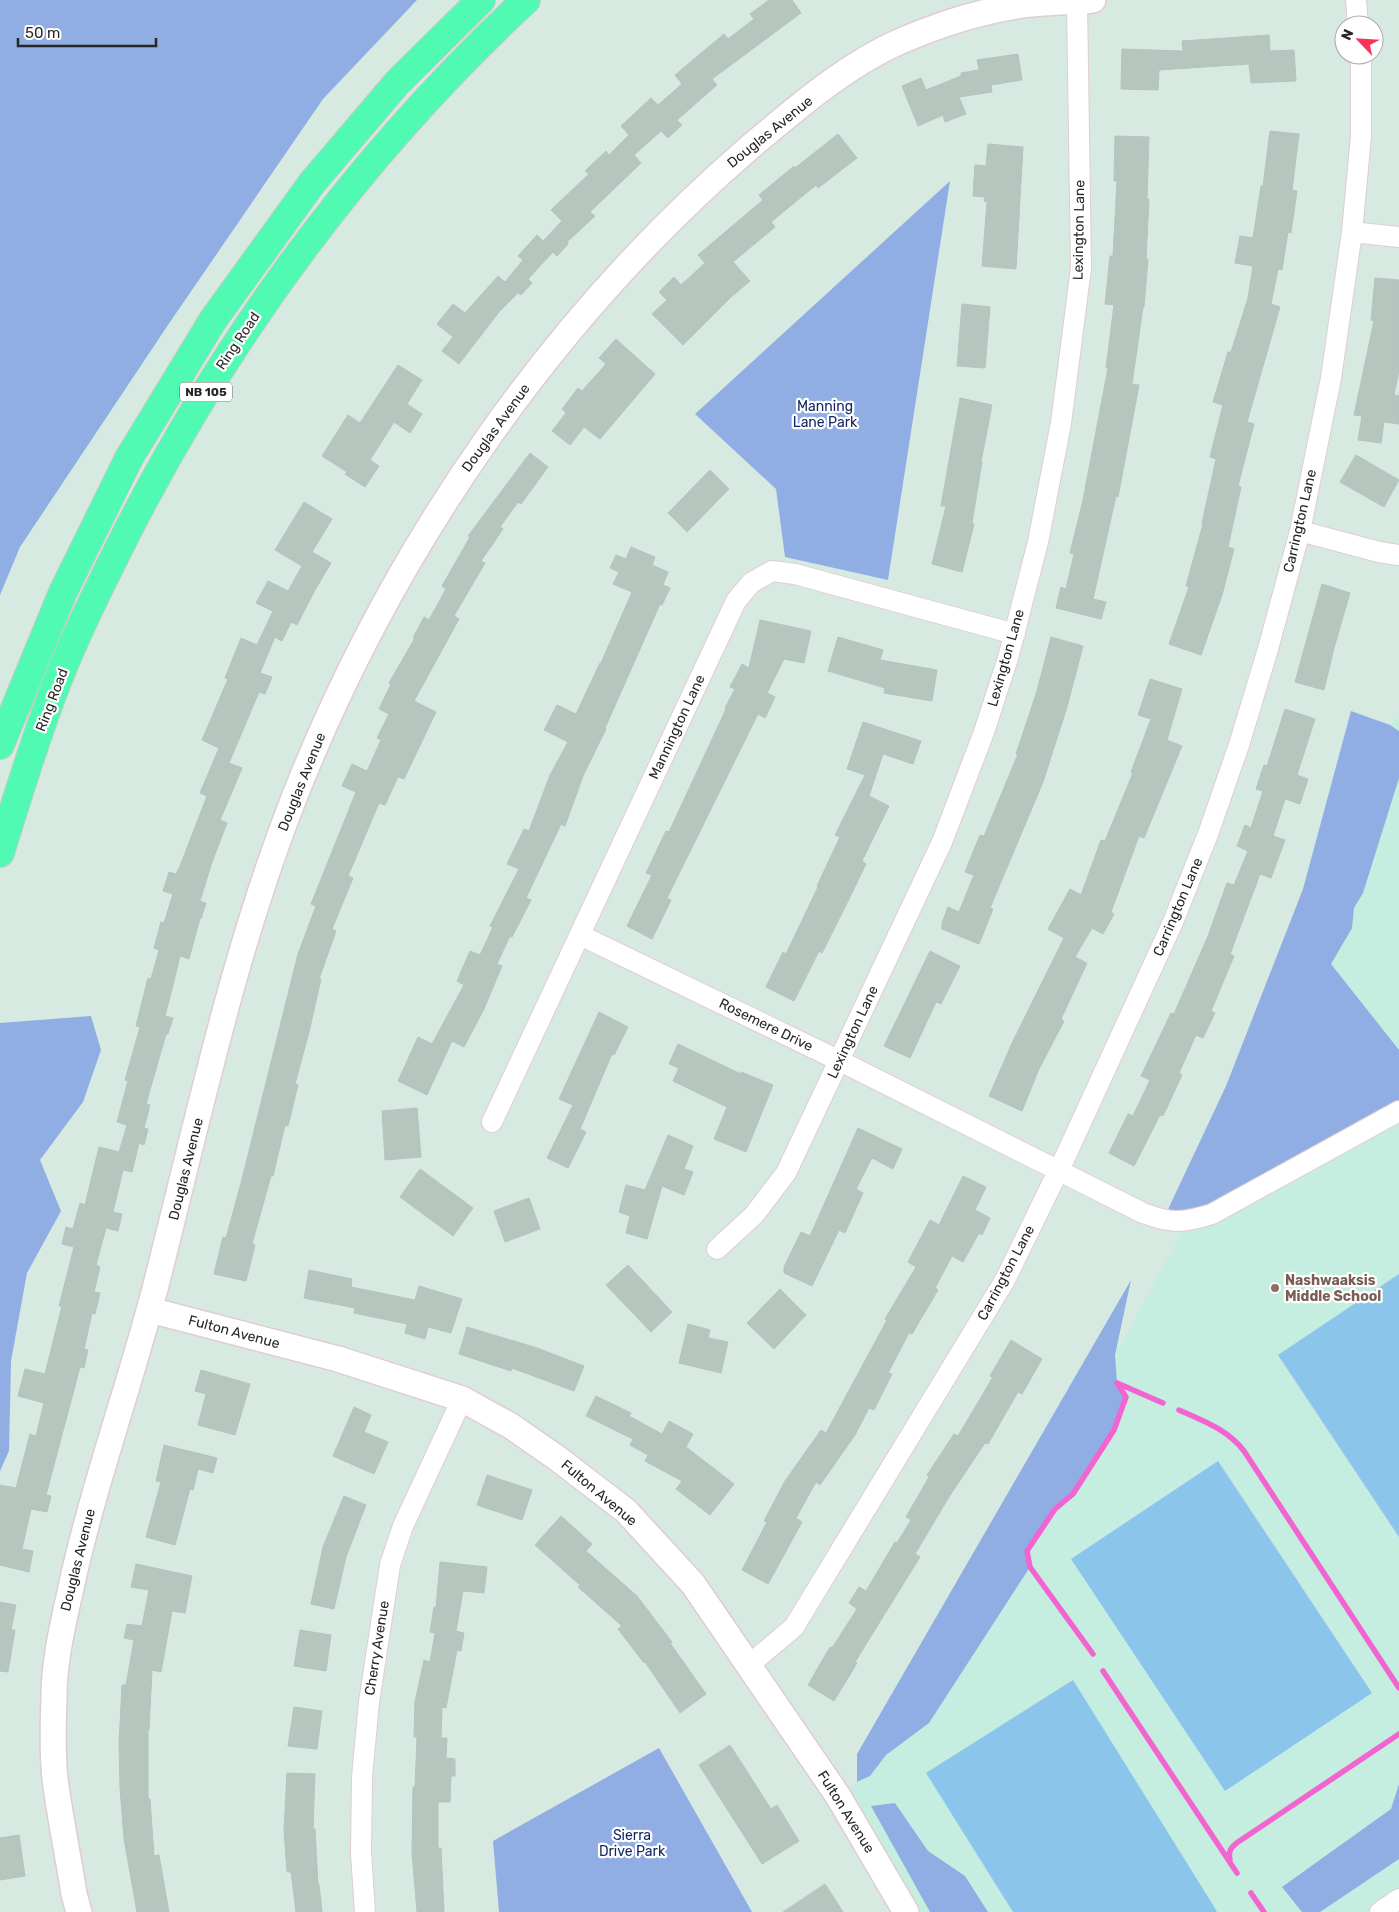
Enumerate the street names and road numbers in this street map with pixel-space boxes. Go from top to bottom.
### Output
street label: Douglas Avenue [724,92,816,172]
street label: Lexington Lane [1070,179,1088,280]
street label: Ring Road [212,309,264,373]
street label: Douglas Avenue [458,380,534,475]
road number: NB 105 [180,382,232,402]
street label: Carrington Lane [1280,468,1320,574]
street label: Lexington Lane [984,607,1028,709]
street label: Ring Road [32,666,72,734]
street label: Mannington Lane [645,672,709,782]
street label: Douglas Avenue [274,730,330,834]
street label: Carrington Lane [1150,855,1206,959]
street label: Lexington Lane [824,983,882,1081]
street label: Rosemere Drive [716,995,816,1055]
street label: Douglas Avenue [165,1116,207,1222]
street label: Carrington Lane [974,1222,1038,1323]
street label: Fulton Avenue [186,1312,282,1352]
street label: Fulton Avenue [558,1456,641,1530]
street label: Douglas Avenue [57,1507,99,1613]
street label: Cherry Avenue [361,1599,393,1697]
street label: Fulton Avenue [814,1768,878,1856]

